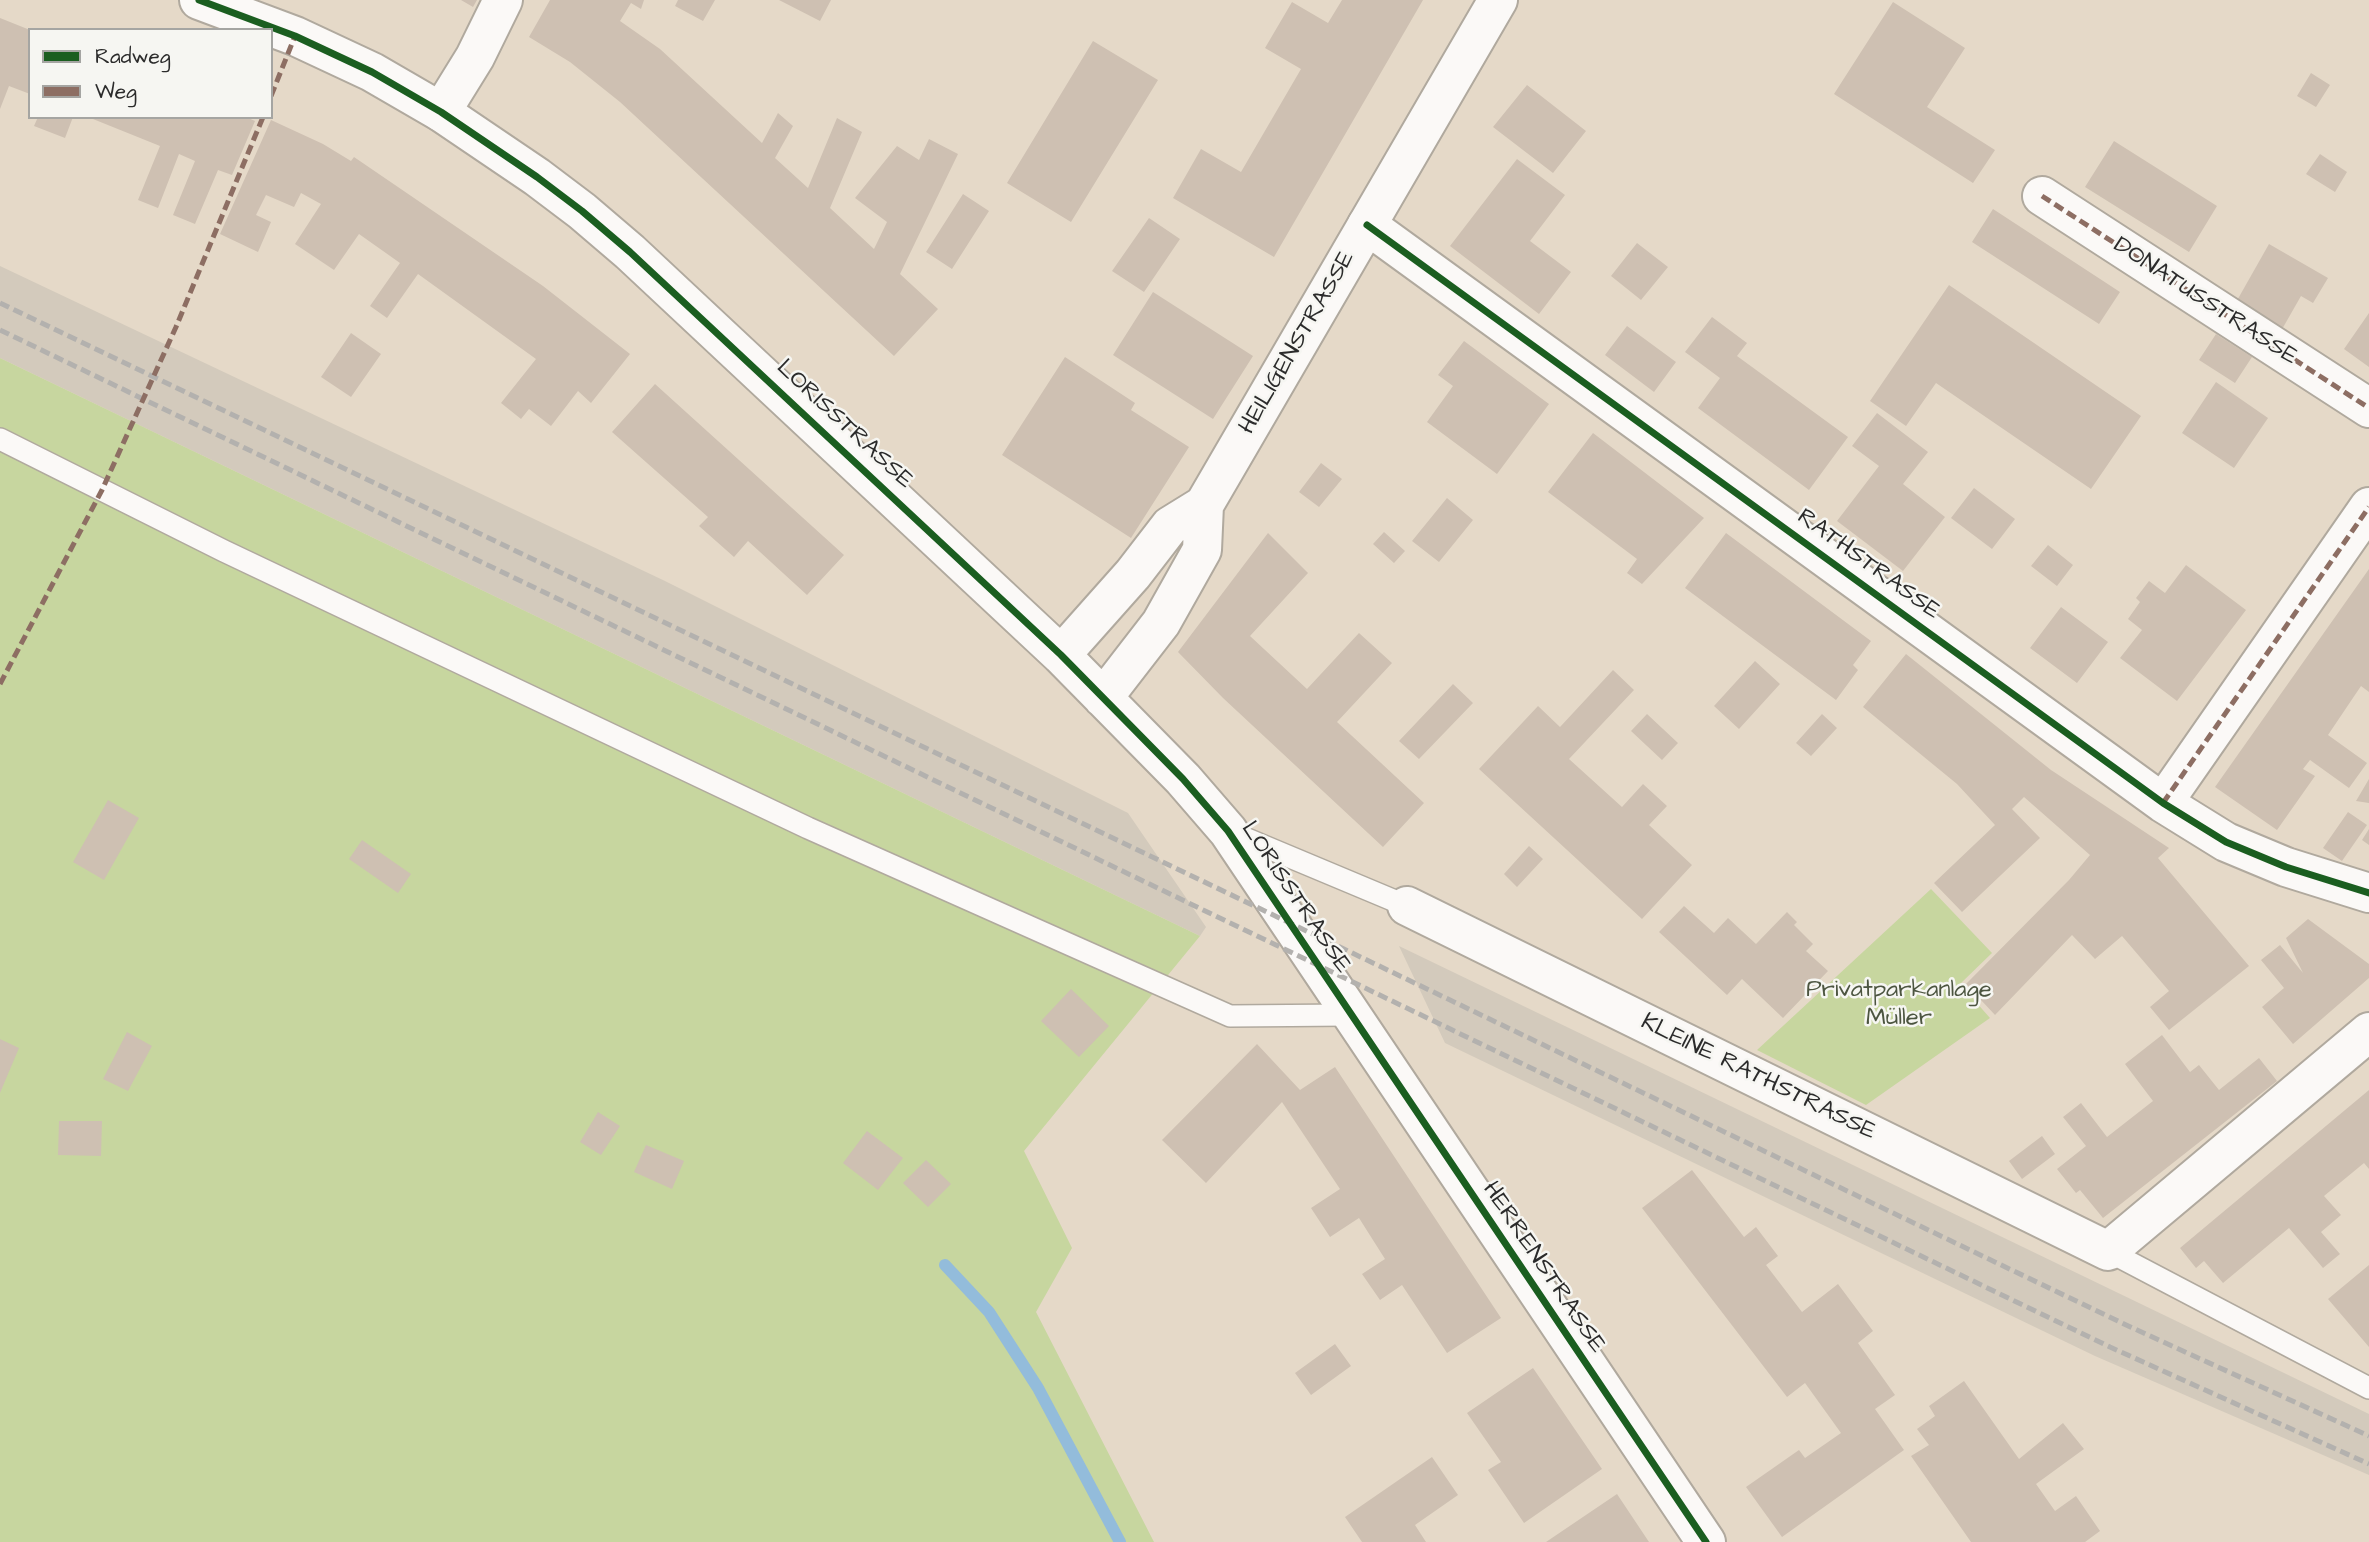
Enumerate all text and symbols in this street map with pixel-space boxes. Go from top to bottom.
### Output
legend [28,28,273,119]
text: Radweg [95,42,171,71]
text: Weg [95,77,137,106]
street label: DONATUSSTRASSE [2107,232,2303,372]
street label: HEILIGENSTRASSE [1234,246,1362,440]
street label: LORISSTRASSE [770,354,918,496]
street label: RATHSTRASSE [1791,503,1945,627]
street label: LORISSTRASSE [1234,817,1356,979]
park label: Privatparkanlage Müller [1806,977,1992,1033]
street label: KLEINE RATHSTRASSE [1636,1009,1880,1147]
street label: HERRENSTRASSE [1475,1177,1611,1359]

